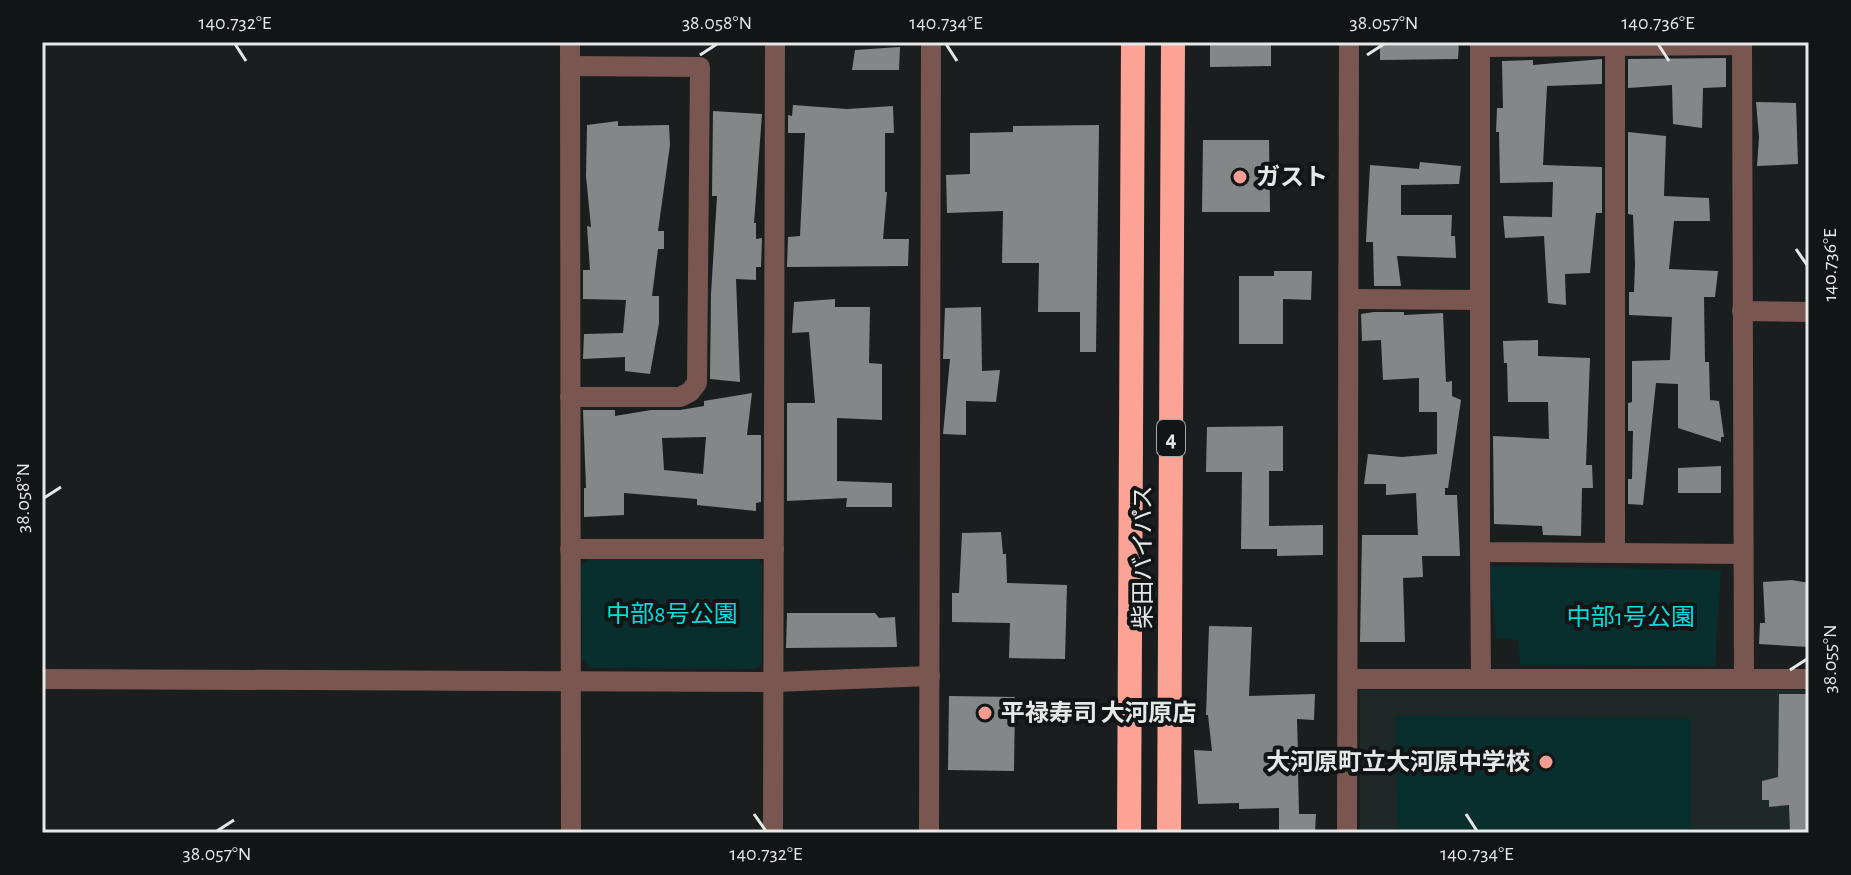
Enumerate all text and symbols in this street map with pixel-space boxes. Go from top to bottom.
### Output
text: 140.732°E [199,13,272,33]
text: 38.058°N [682,13,752,33]
text: 140.734°E [909,13,983,33]
text: 38.057°N [1349,13,1419,33]
text: 140.736°E [1621,13,1695,33]
place label: ガスト [1256,164,1328,190]
marker: ガスト [1231,168,1249,186]
text: 140.736°E [1820,228,1840,302]
road number: 4 [1157,420,1185,456]
text: 38.058°N [13,463,33,533]
street label: 柴田バイパス [1130,485,1156,629]
park label: 中部8号公園 [606,601,738,627]
park label: 中部1号公園 [1567,604,1695,630]
text: 38.055°N [1820,624,1840,694]
place label: 平禄寿司 大河原店 [1001,700,1197,726]
marker: 平禄寿司 大河原店 [976,704,994,722]
place label: 大河原町立大河原中学校 [1266,749,1530,775]
marker: 大河原町立大河原中学校 [1537,753,1555,771]
text: 38.057°N [182,844,252,864]
text: 140.732°E [730,844,803,864]
text: 140.734°E [1440,844,1514,864]

